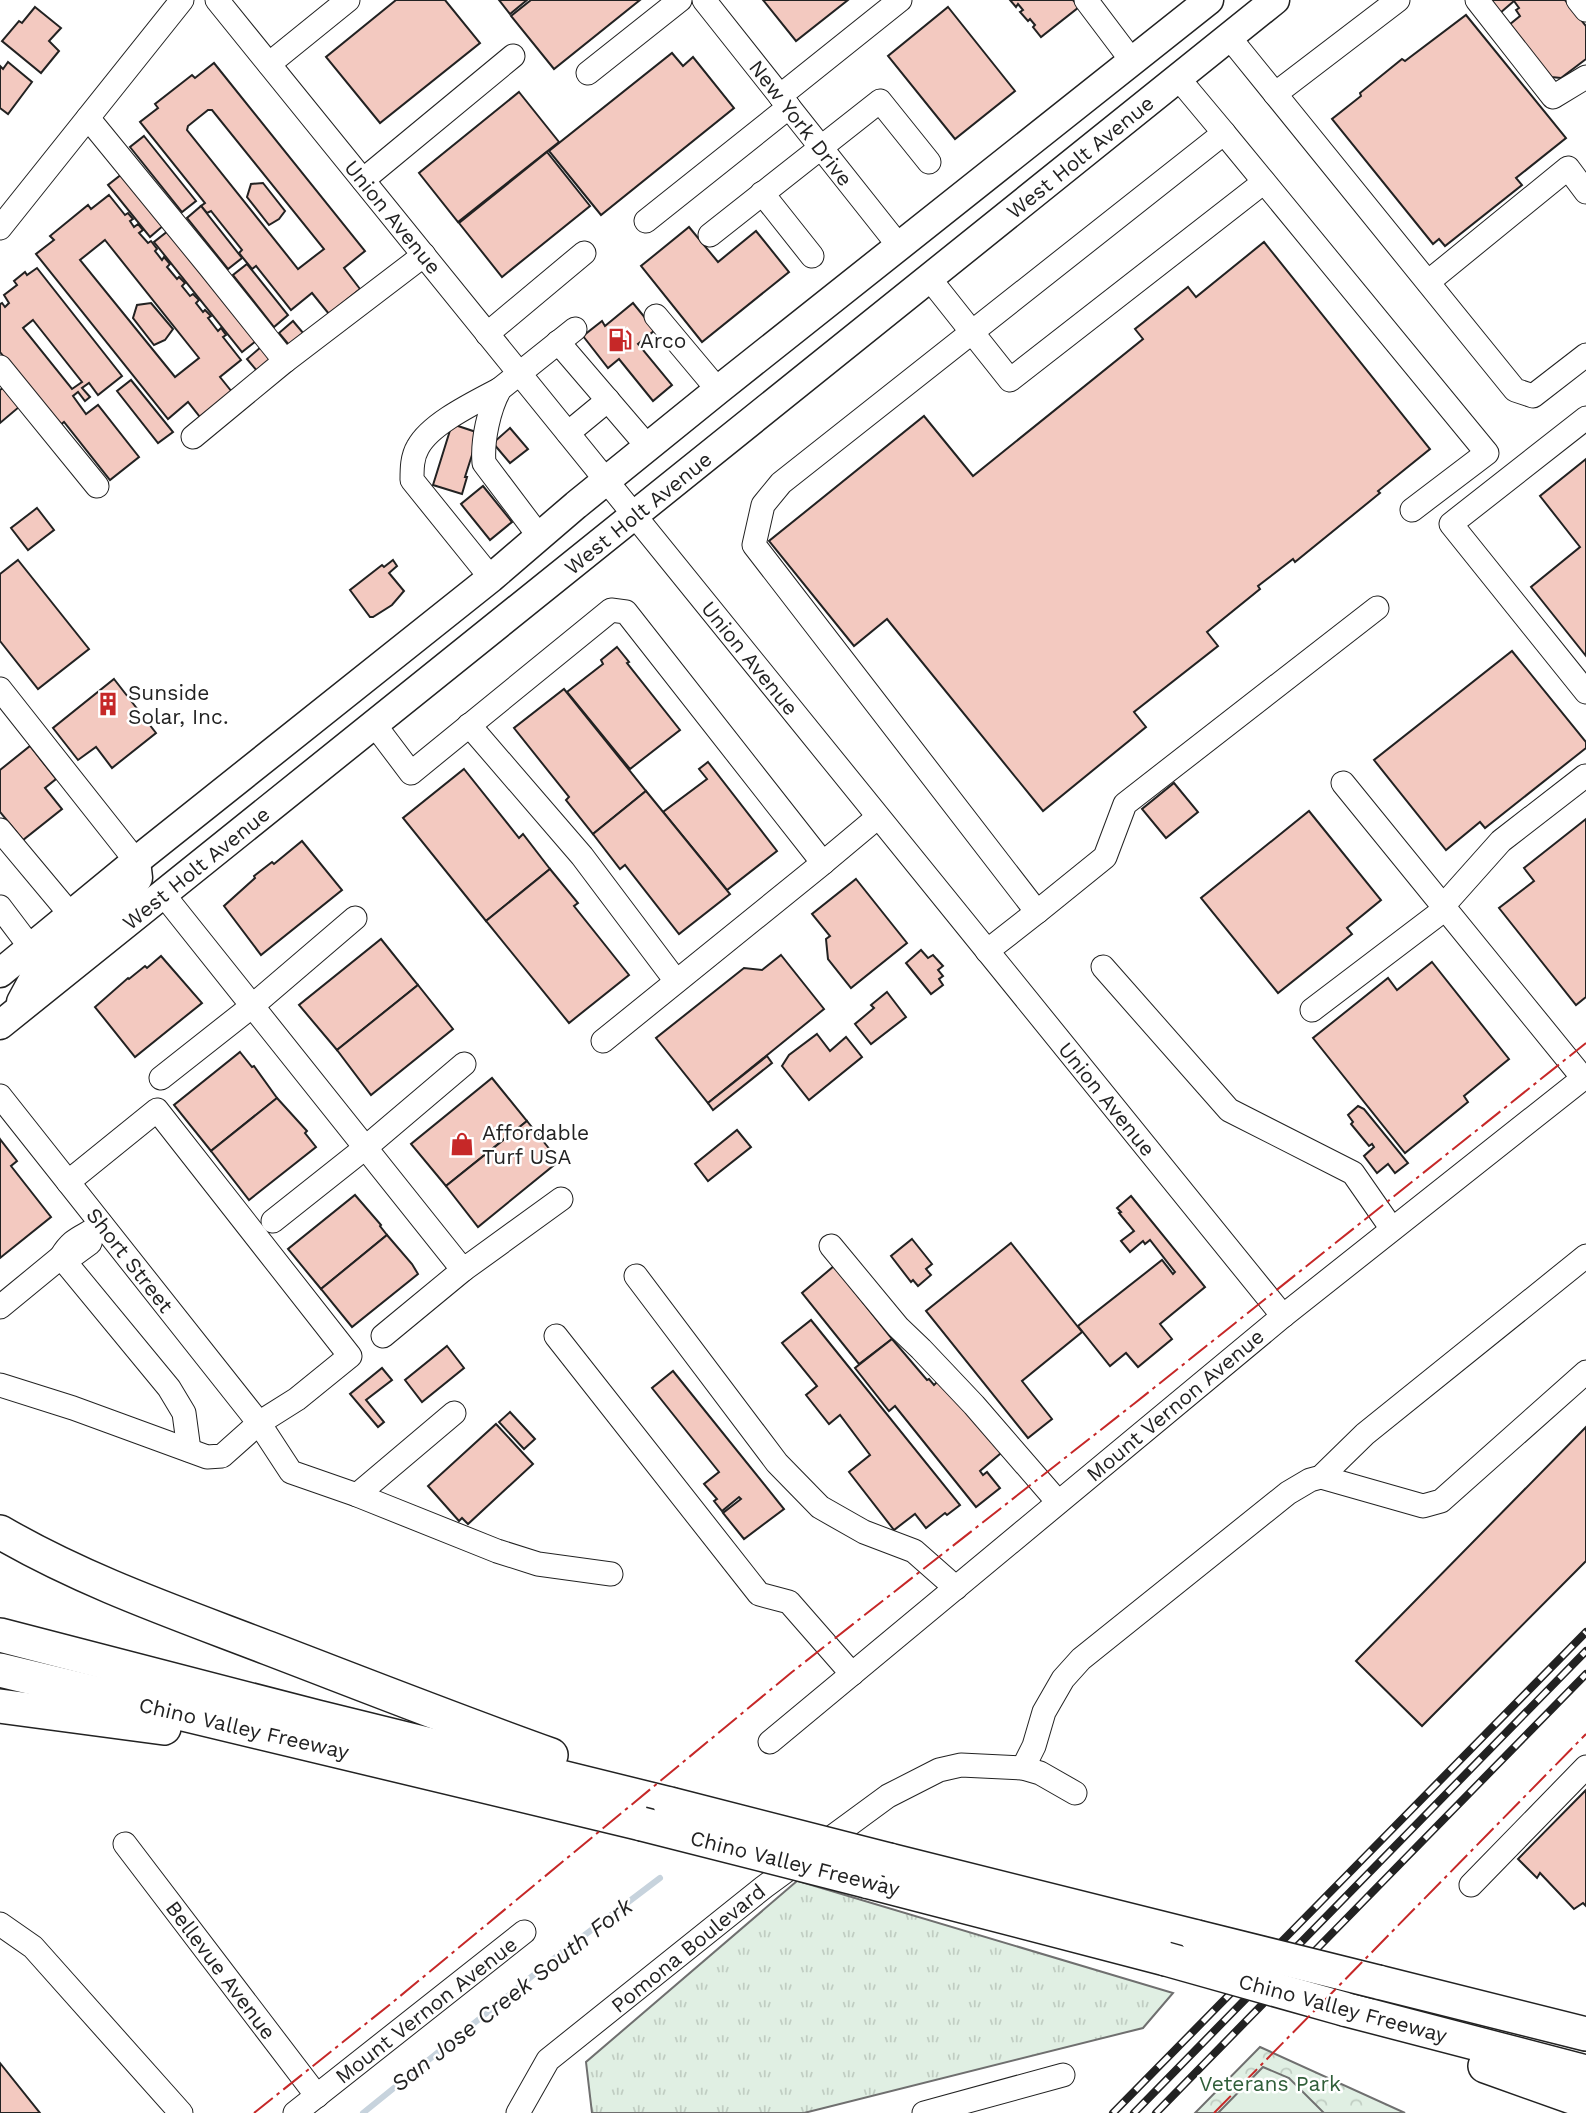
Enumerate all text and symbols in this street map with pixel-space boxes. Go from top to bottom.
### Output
street label: New York Drive [744,55,858,191]
street label: West Holt Avenue [1001,90,1159,224]
street label: Union Avenue [339,155,447,279]
fuel station icon: Arco [606,326,634,354]
place label: Arco [640,328,686,353]
street label: West Holt Avenue [559,446,717,580]
street label: Union Avenue [696,596,804,720]
place label: Sunside Solar, Inc. [128,680,228,729]
building icon: Sunside Solar, Inc. [94,690,122,718]
street label: West Holt Avenue [117,801,275,935]
street label: Union Avenue [1053,1037,1161,1161]
place label: Affordable Turf USA [482,1120,589,1169]
shop icon: Affordable Turf USA [448,1130,476,1158]
street label: Short Street [81,1203,179,1318]
street label: Mount Vernon Avenue [1081,1323,1269,1487]
street label: Chino Valley Freeway [137,1692,352,1764]
street label: Chino Valley Freeway [688,1825,902,1901]
street label: Pomona Boulevard [606,1878,770,2018]
water label: San Jose Creek South Fork [386,1892,639,2098]
street label: Bellevue Avenue [161,1896,281,2044]
street label: Mount Vernon Avenue [330,1931,522,2089]
street label: Chino Valley Freeway [1236,1968,1450,2048]
park label: Veterans Park [1199,2071,1341,2096]

